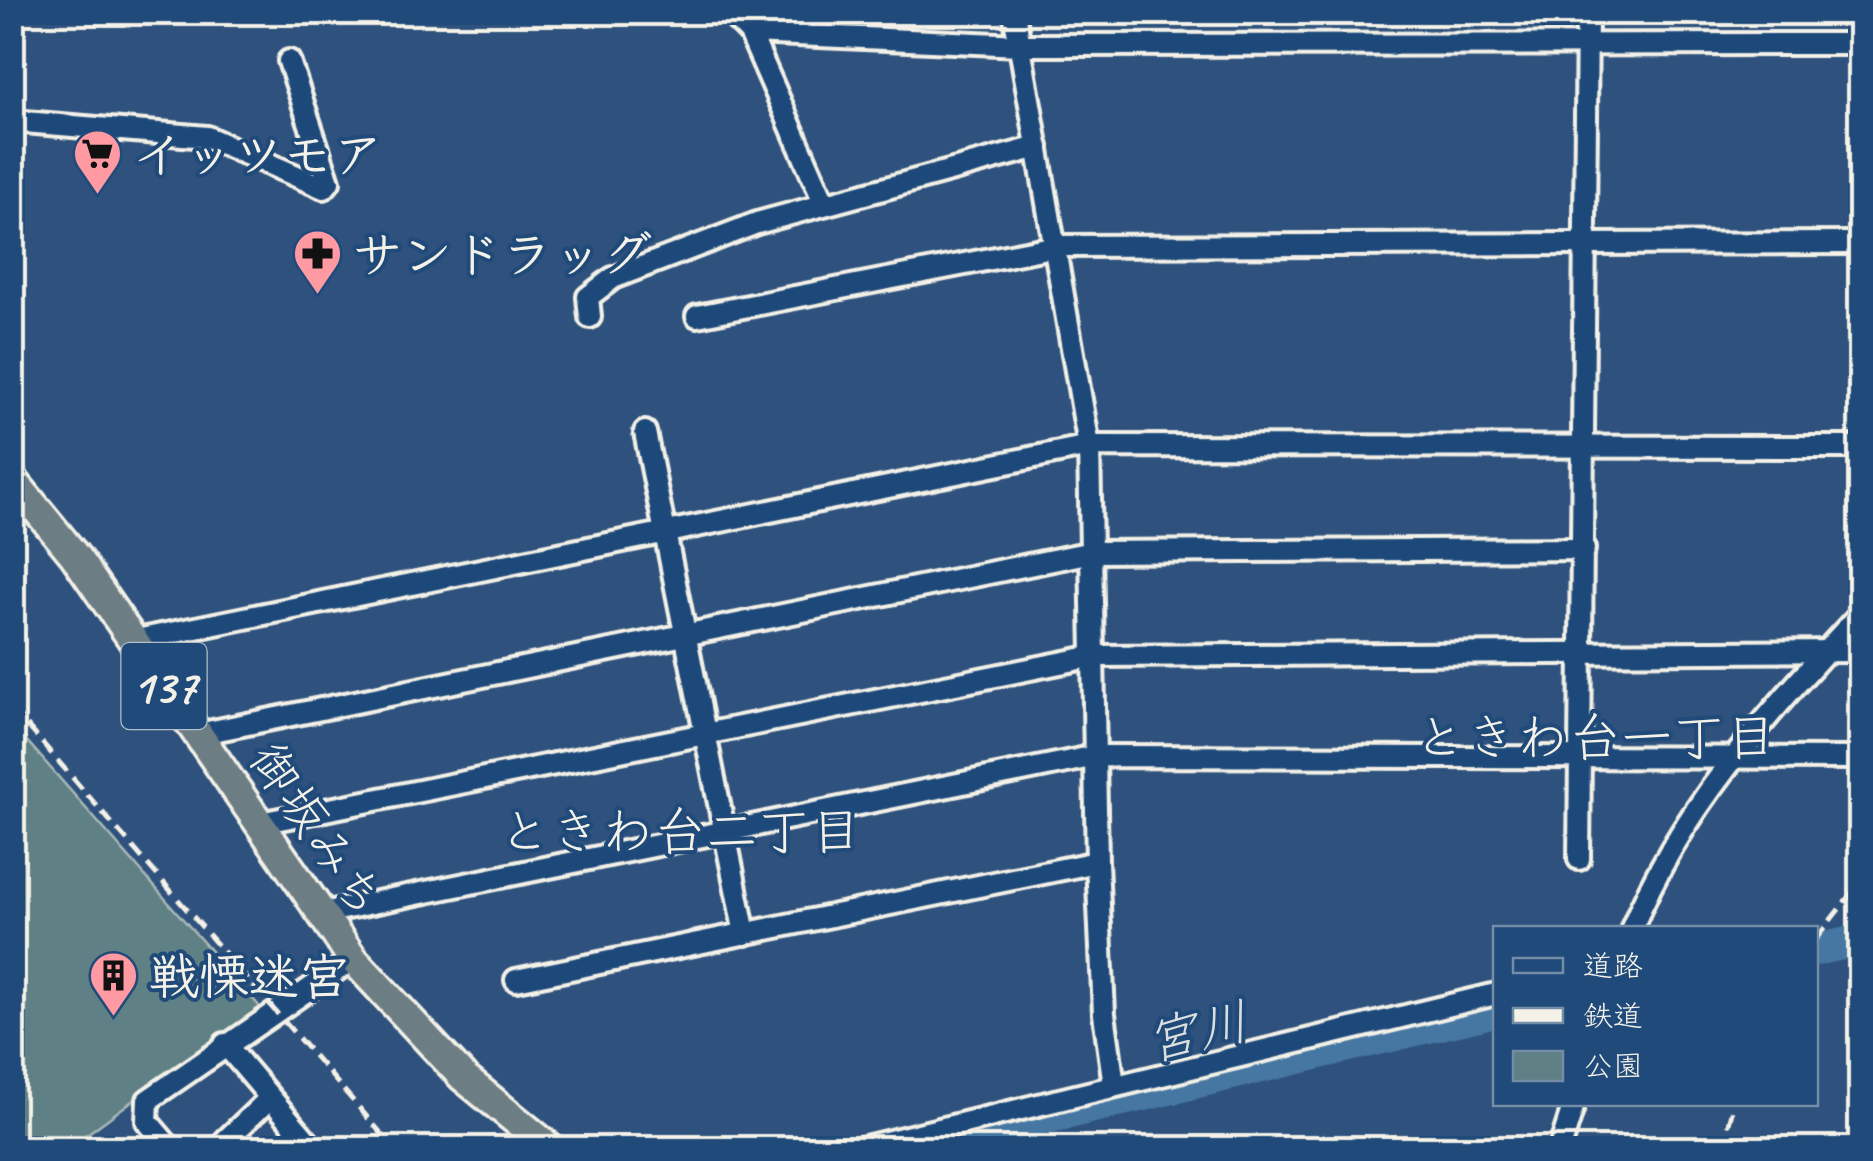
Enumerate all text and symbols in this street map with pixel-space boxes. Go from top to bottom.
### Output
place label: イッツモア [133,124,383,187]
supermarket icon: イッツモア [72,128,124,196]
place label: サンドラッグ [352,224,652,287]
pharmacy icon: サンドラッグ [291,228,343,296]
road number: 137 [121,643,206,729]
district label: ときわ台一丁目 [1413,705,1777,771]
street label: 御坂みち [235,730,398,930]
district label: ときわ台二丁目 [498,799,862,865]
legend [1493,926,1818,1106]
place label: 戦慄迷宮 [149,946,349,1009]
text: 道路 [1583,947,1643,985]
building icon: 戦慄迷宮 [88,950,140,1018]
water label: 宮川 [1139,988,1255,1076]
text: 鉄道 [1583,997,1643,1035]
text: 公園 [1583,1047,1643,1085]

